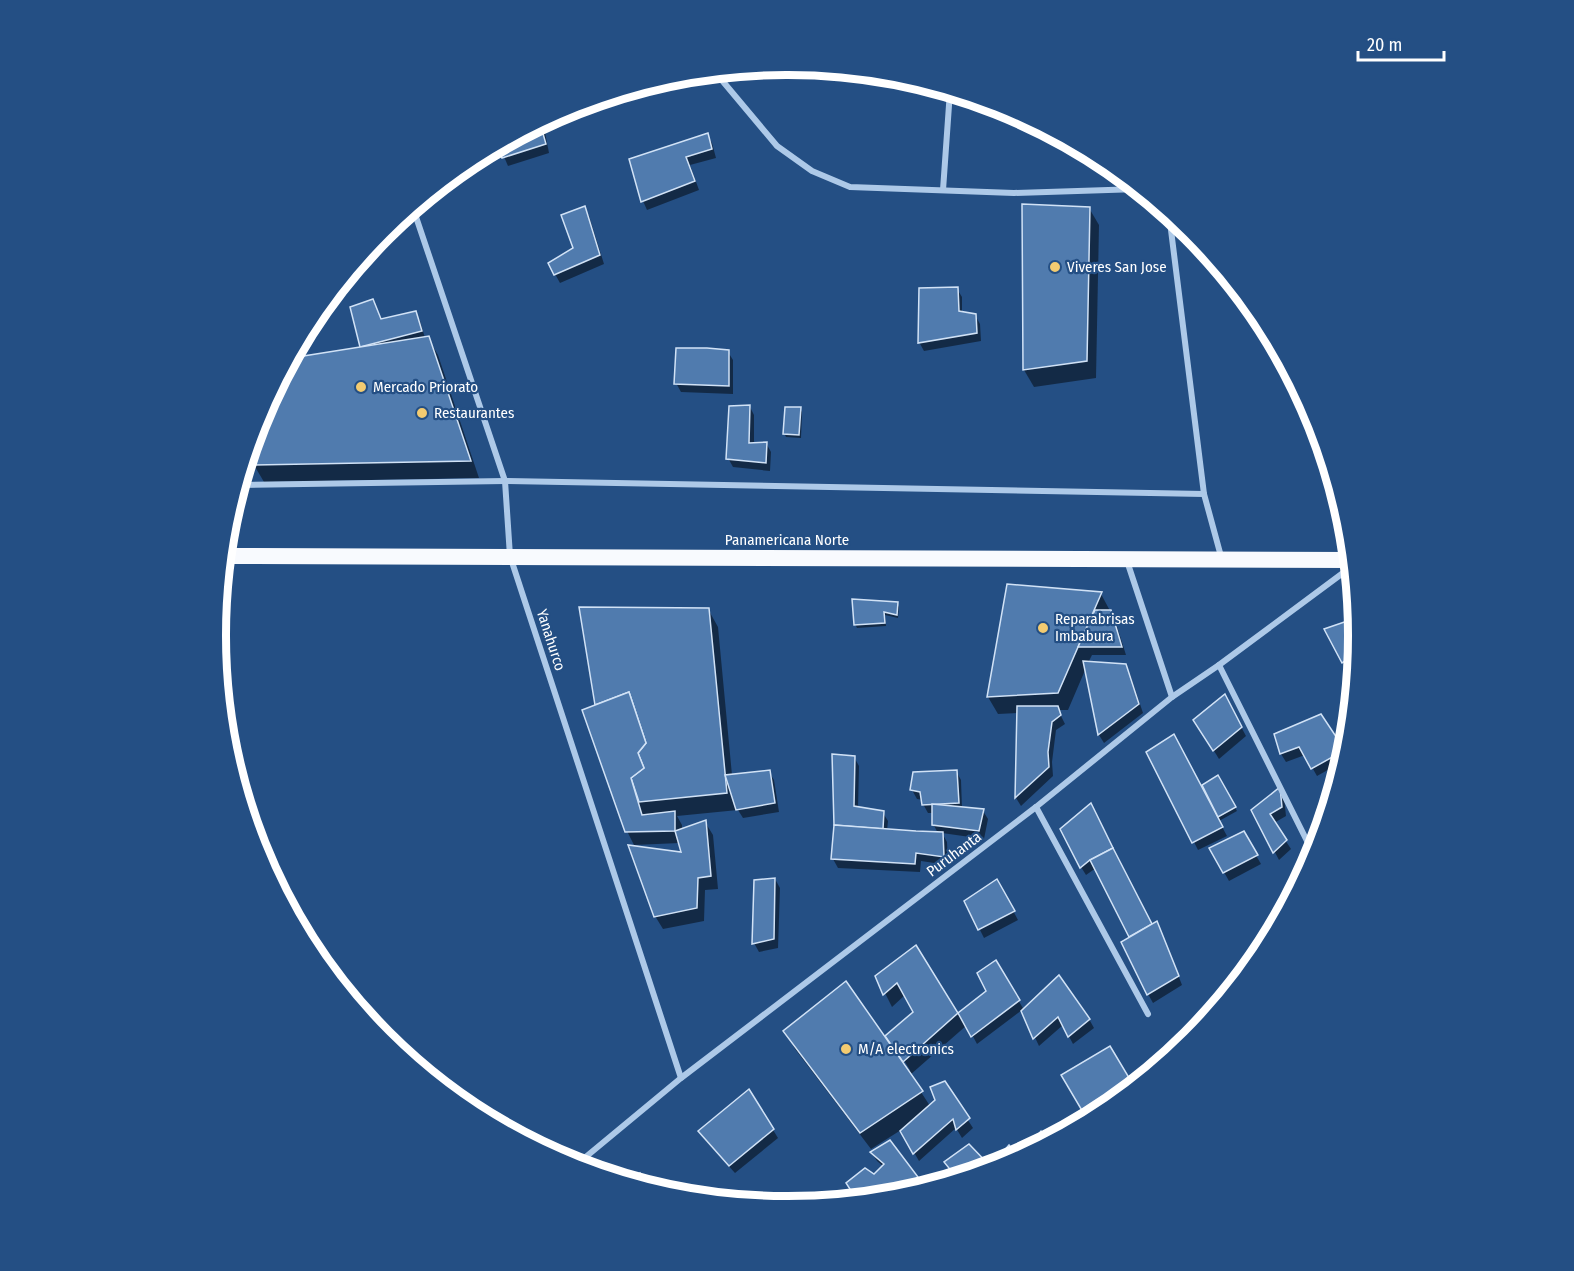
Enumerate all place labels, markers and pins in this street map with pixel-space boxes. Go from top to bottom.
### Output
place label: Viveres San Jose [1067,258,1167,276]
marker: Viveres San Jose [1048,260,1062,274]
place label: Mercado Priorato [373,378,478,396]
marker: Mercado Priorato [354,380,368,394]
place label: Restaurantes [434,404,514,422]
marker: Restaurantes [415,406,429,420]
place label: Reparabrisas Imbabura [1055,610,1135,645]
marker: Reparabrisas Imbabura [1036,621,1050,635]
place label: M/A electronics [858,1040,954,1058]
marker: M/A electronics [839,1042,853,1056]

